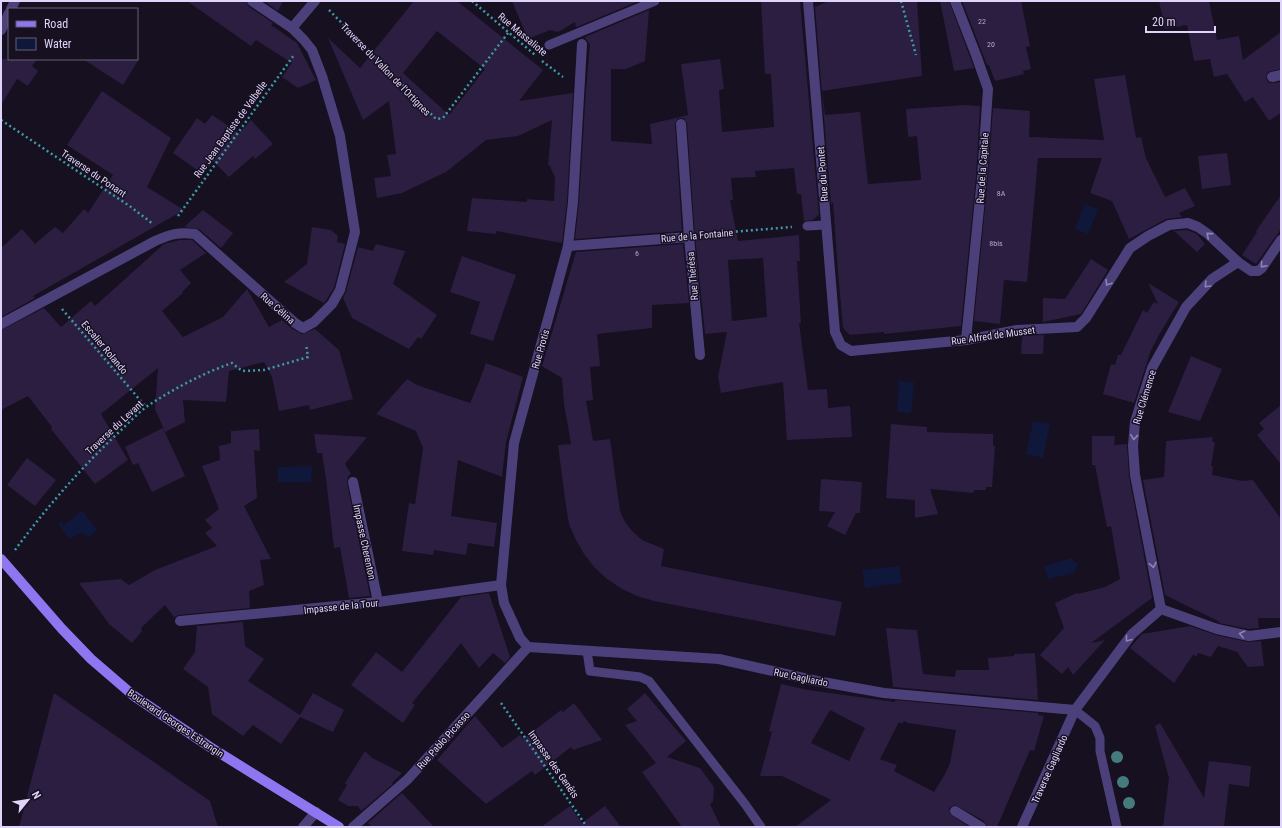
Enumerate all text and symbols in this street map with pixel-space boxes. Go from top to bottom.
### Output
legend [8,8,138,60]
scale bar [1146,8,1215,34]
street label: Rue Massaliote [496,11,550,58]
text: 20 m [1152,15,1176,29]
text: Road [44,17,68,31]
house number: 22 [978,17,986,26]
street label: Traverse du Vallon de l'Ortignes [338,21,433,118]
text: Water [44,37,72,51]
house number: 20 [987,40,995,49]
street label: Rue Jean Baptiste de Valbelle [192,79,269,180]
street label: Rue de la Capitale [975,132,990,204]
street label: Rue du Pontet [815,146,830,202]
street label: Traverse du Ponant [59,148,128,199]
house number: 8A [997,189,1006,198]
street label: Rue de la Fontaine [660,227,734,244]
one-way arrow [1207,233,1214,240]
house number: 8bis [989,239,1003,248]
house number: 6 [635,249,639,258]
street label: Rue Thérésa [685,251,700,301]
one-way arrow [1261,260,1268,268]
one-way arrow [1106,279,1113,286]
one-way arrow [1204,280,1211,288]
street label: Rue Célina [258,291,297,326]
street label: Escalier Rolando [79,319,130,376]
street label: Rue Alfred de Musset [951,324,1036,347]
street label: Rue Protis [530,328,551,370]
street label: Rue Clémence [1131,368,1158,426]
street label: Traverse du Levant [83,398,145,457]
one-way arrow [1129,434,1138,440]
street label: Impasse Cherenton [351,504,378,581]
one-way arrow [1148,562,1156,568]
street label: Impasse de la Tour [303,597,379,616]
one-way arrow [1239,631,1246,639]
one-way arrow [1126,635,1133,642]
street label: Rue Gagliardo [773,666,829,689]
street label: Boulevard Georges Estrangin [126,687,226,760]
street label: Rue Pablo Picasso [415,709,472,771]
street label: Impasse des Genêts [526,728,581,801]
street label: Traverse Gagliardo [1029,733,1069,805]
north arrow [8,780,48,820]
text: N [29,789,44,802]

